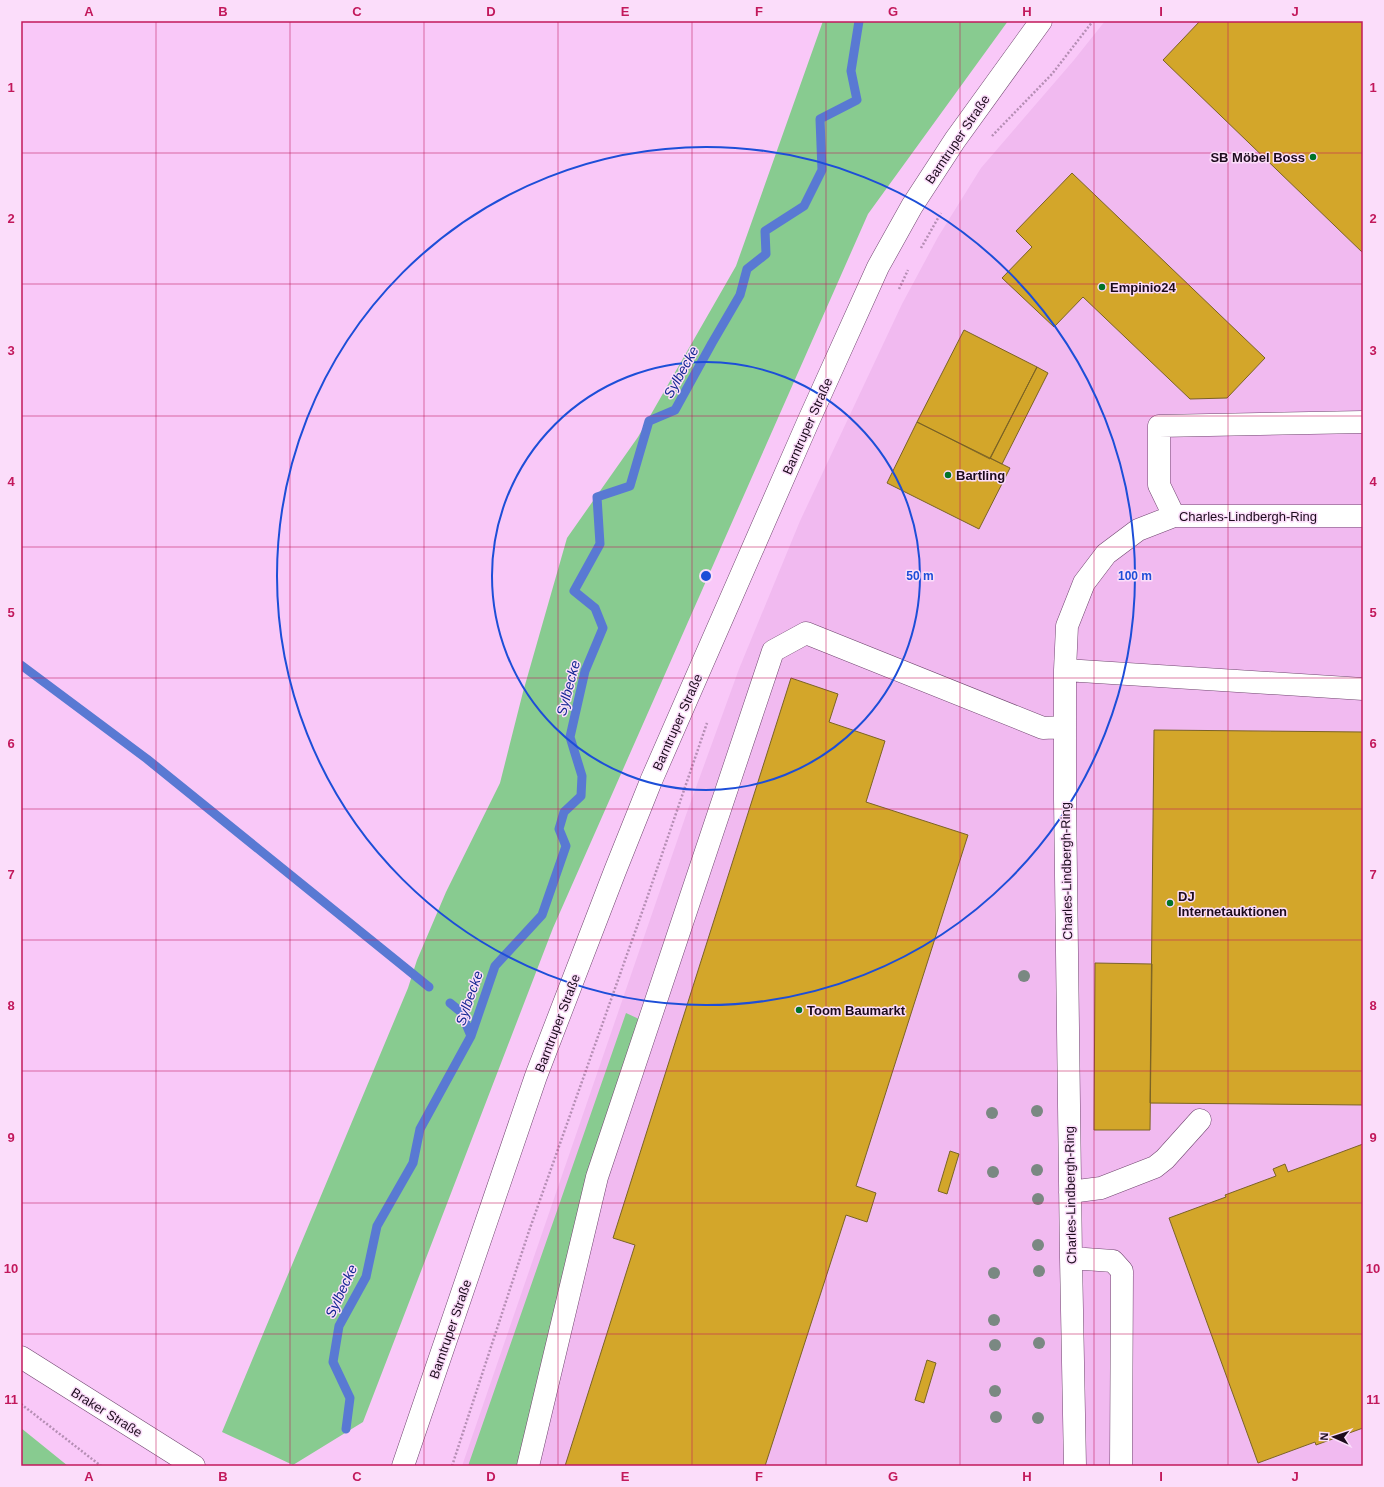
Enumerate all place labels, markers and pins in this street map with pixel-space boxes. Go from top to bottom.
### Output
place label: SB Möbel Boss [1210,150,1305,165]
marker: SB Möbel Boss [1308,152,1318,162]
place label: Empinio24 [1110,280,1177,295]
marker: Empinio24 [1097,282,1107,292]
place label: Bartling [956,468,1005,483]
marker: Bartling [943,470,953,480]
centre of rings [699,569,713,583]
place label: DJ Internetauktionen [1178,889,1287,919]
marker: DJ Internetauktionen [1165,898,1175,908]
place label: Toom Baumarkt [807,1003,906,1018]
marker: Toom Baumarkt [794,1005,804,1015]

